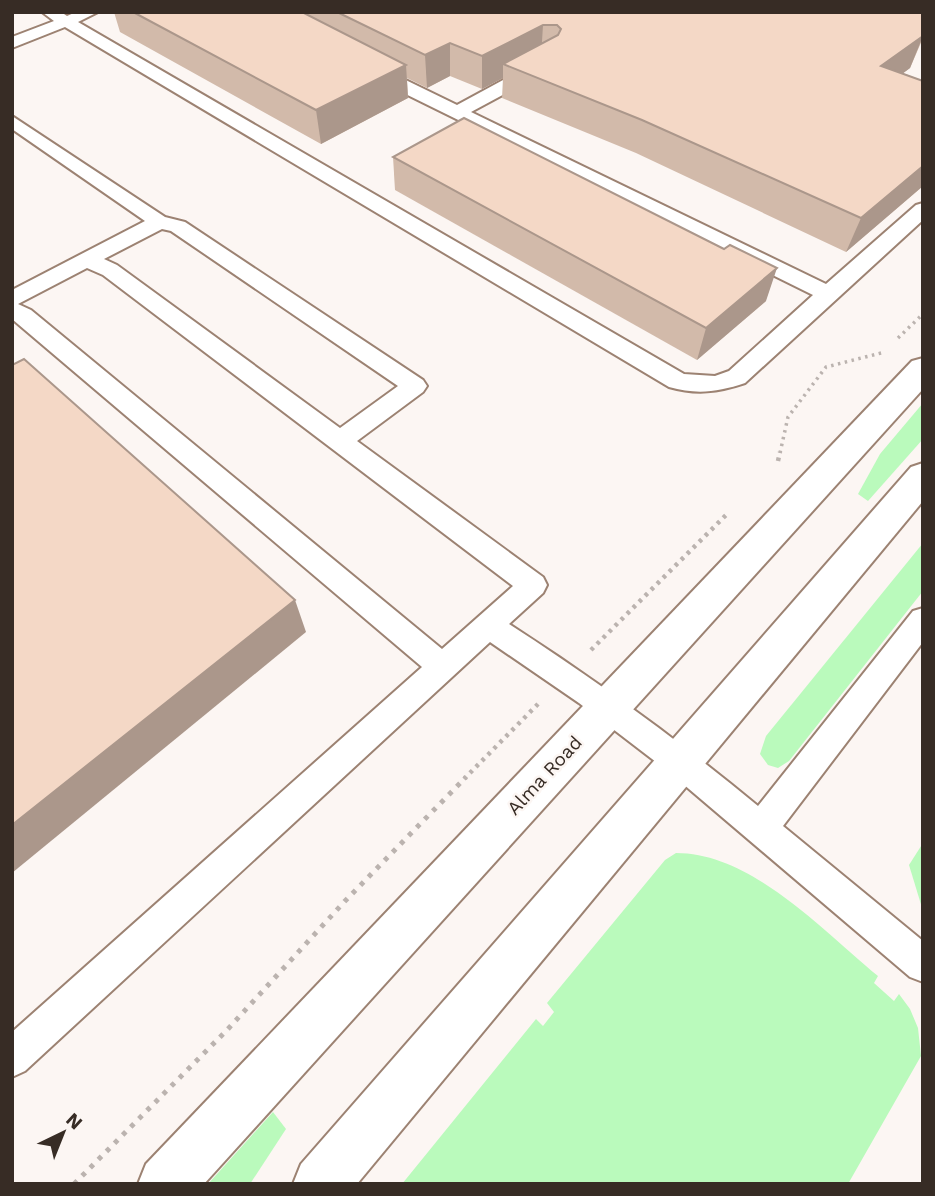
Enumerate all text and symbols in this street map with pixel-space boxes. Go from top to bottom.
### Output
street label: Alma Road [502,731,587,820]
north arrow [28,1098,98,1168]
text: N [61,1108,87,1134]

